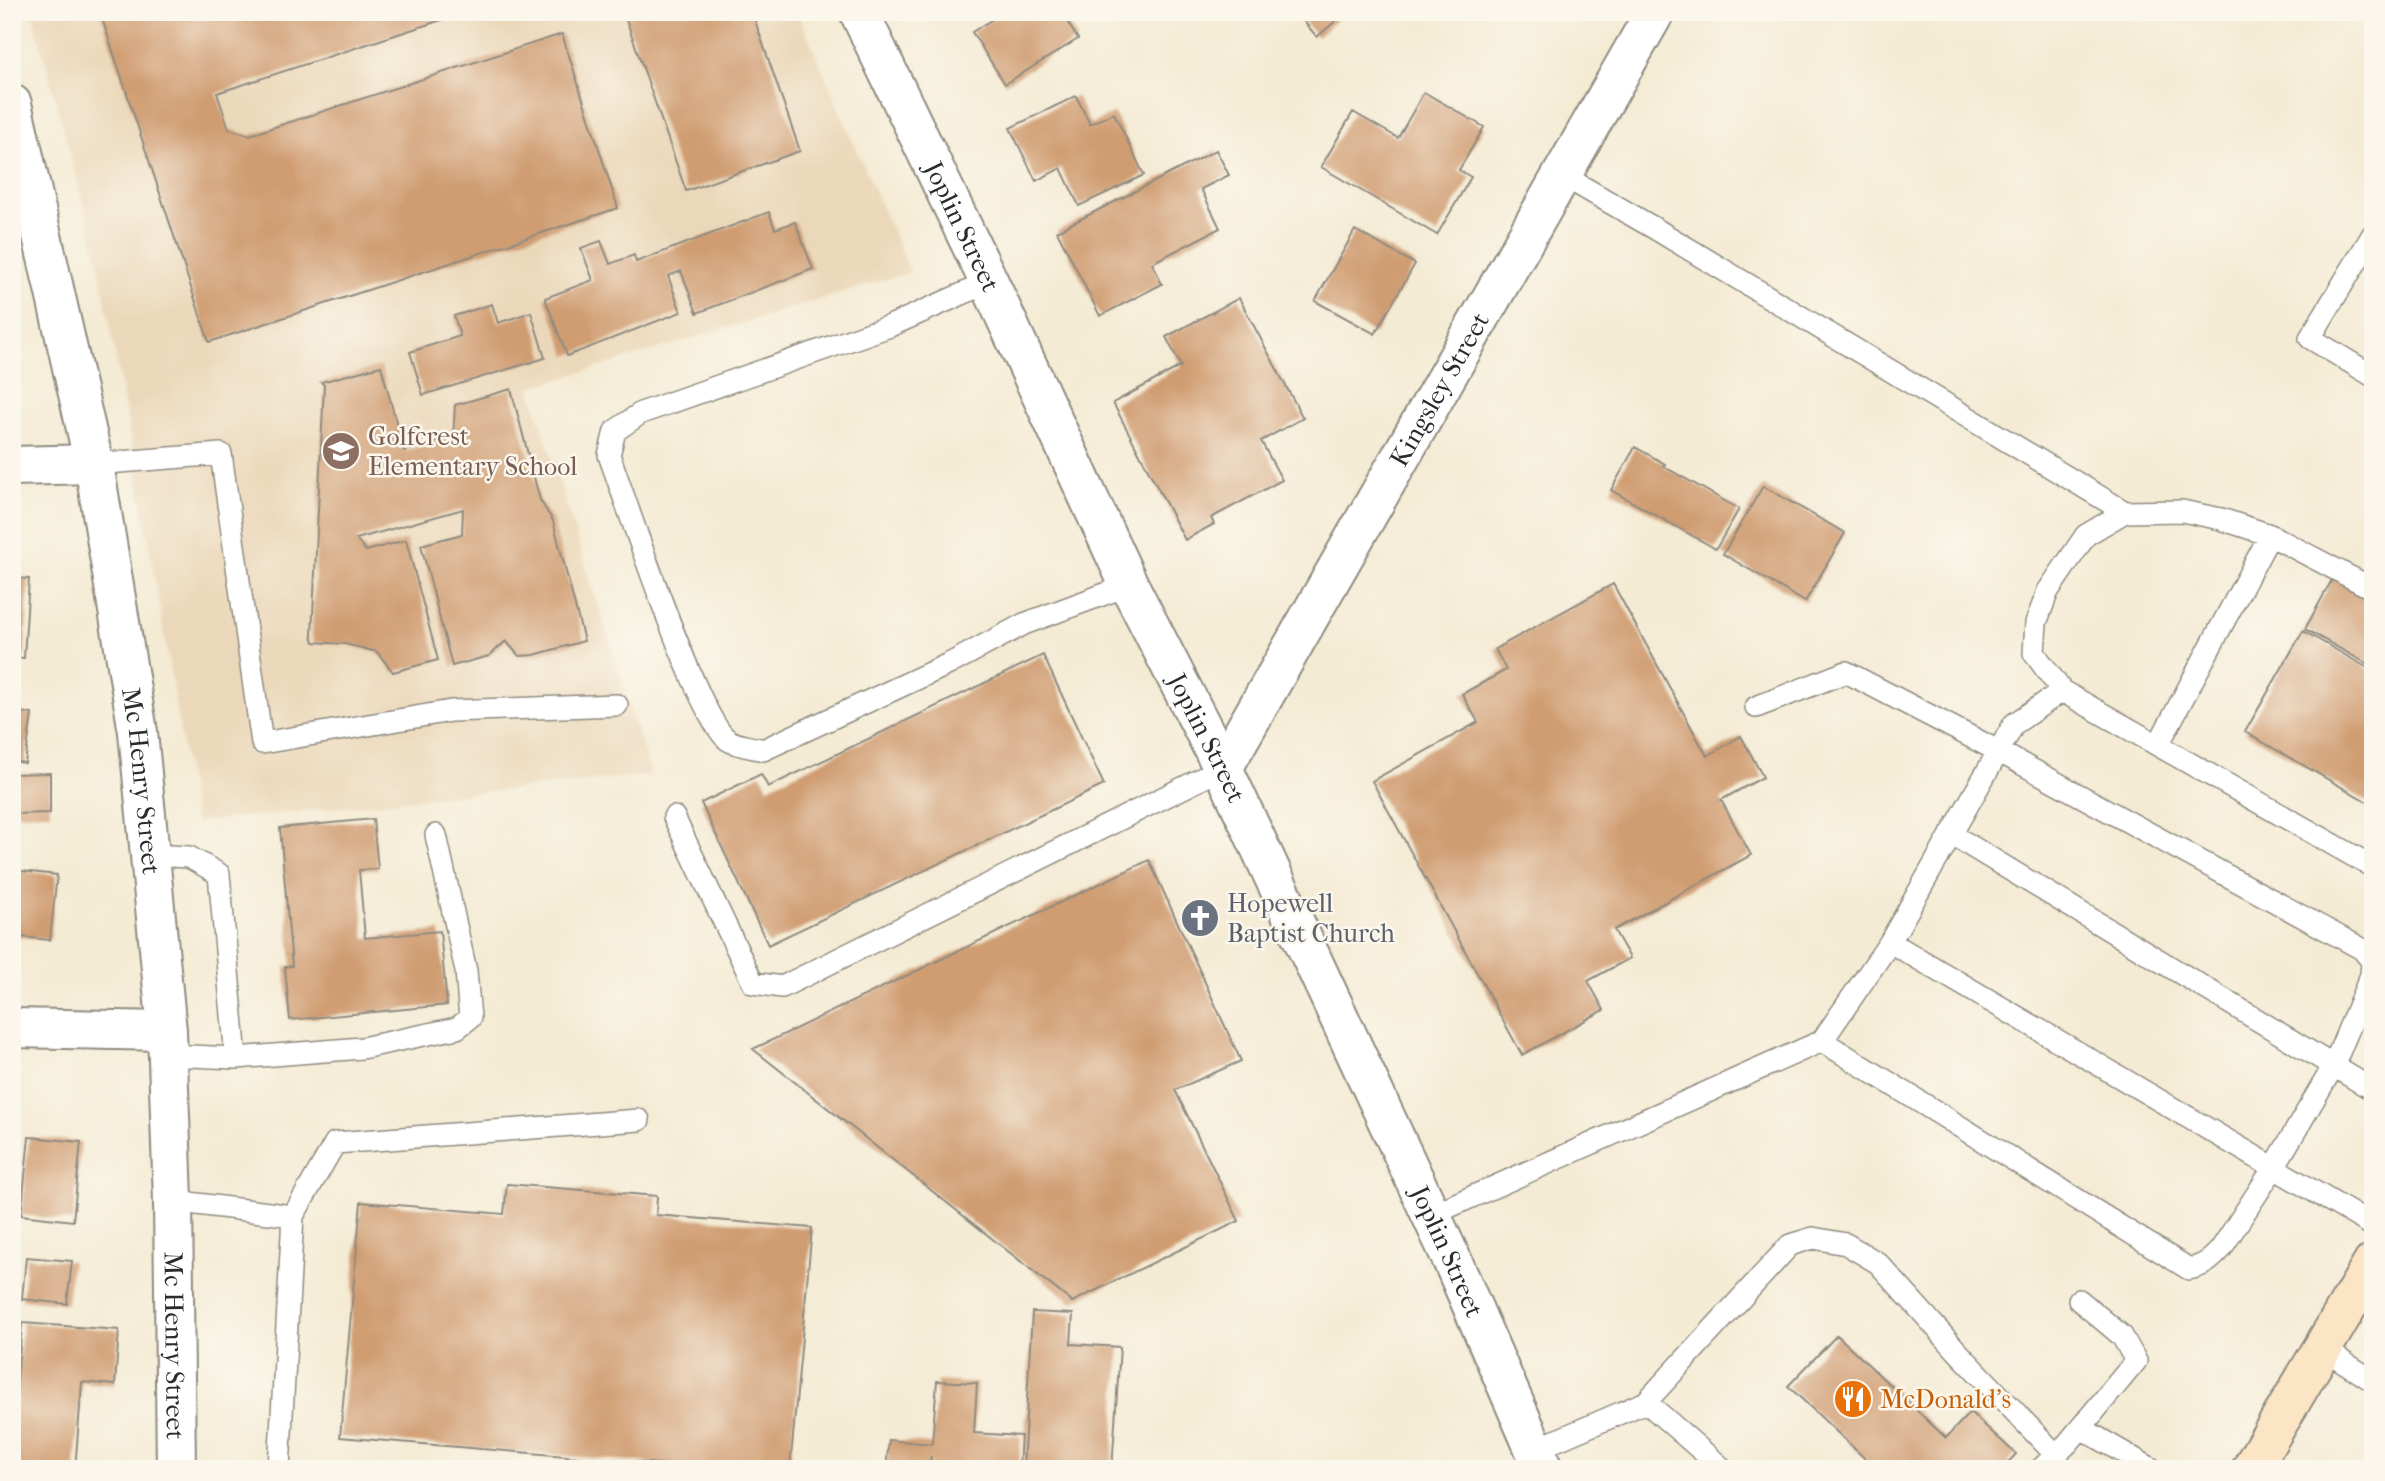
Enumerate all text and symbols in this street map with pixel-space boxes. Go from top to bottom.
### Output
street label: Joplin Street [916,155,1007,297]
street label: Kingsley Street [1383,306,1496,472]
place label: Golfcrest Elementary School [368,421,577,482]
school or university icon: Golfcrest Elementary School [320,430,362,472]
street label: Joplin Street [1160,666,1252,808]
street label: Mc Henry Street [115,685,167,877]
place label: Hopewell Baptist Church [1227,888,1395,949]
church icon: Hopewell Baptist Church [1179,897,1221,939]
street label: Joplin Street [1403,1179,1490,1322]
street label: Mc Henry Street [158,1252,191,1441]
restaurant icon: McDonald's [1832,1378,1874,1420]
place label: McDonald's [1880,1384,2011,1415]

